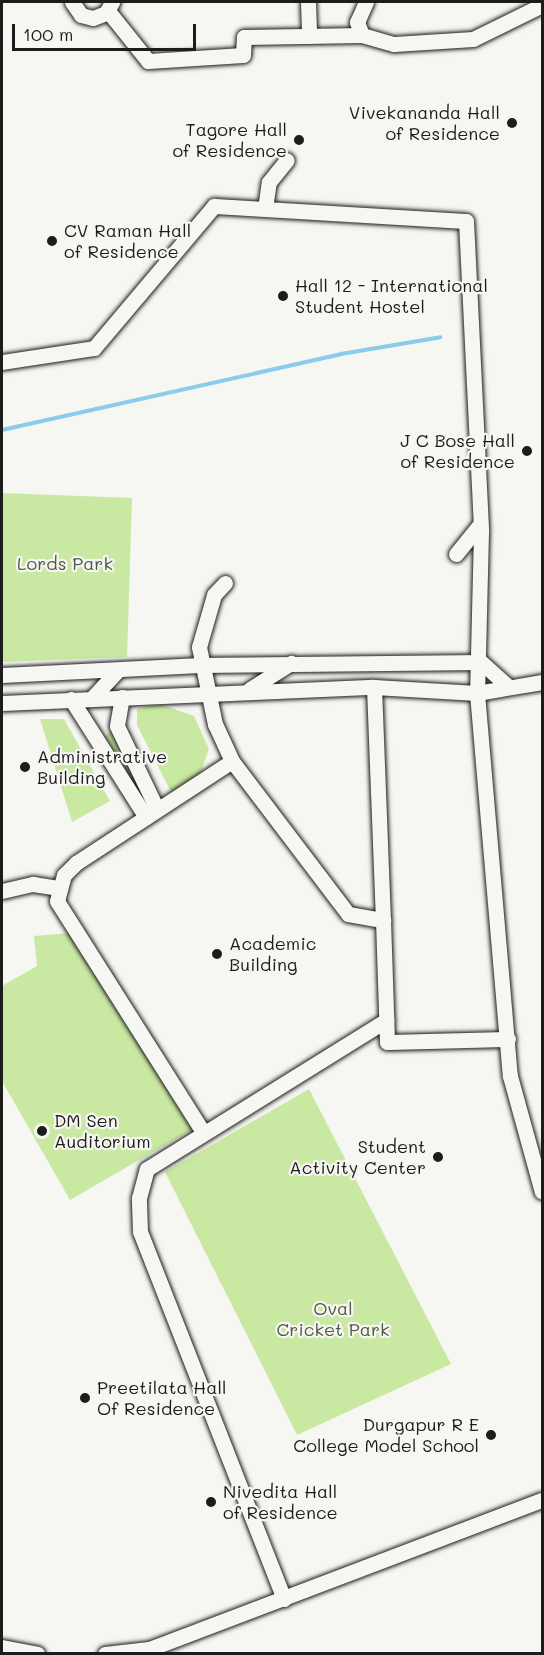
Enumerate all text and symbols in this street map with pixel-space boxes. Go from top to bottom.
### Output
scale bar [15,12,200,50]
text: 100 m [23,22,73,46]
place label: Vivekananda Hall of Residence [349,102,500,144]
marker: Vivekananda Hall of Residence [505,116,519,130]
place label: Tagore Hall of Residence [172,119,287,162]
marker: Tagore Hall of Residence [292,133,306,147]
place label: CV Raman Hall of Residence [64,220,191,262]
marker: CV Raman Hall of Residence [45,234,59,248]
place label: Hall 12 - International Student Hostel [295,275,488,318]
marker: Hall 12 - International Student Hostel [276,289,290,303]
place label: J C Bose Hall of Residence [400,430,515,472]
marker: J C Bose Hall of Residence [520,444,534,458]
park label: Lords Park [17,552,113,574]
place label: Administrative Building [37,746,167,789]
marker: Administrative Building [18,760,32,774]
place label: Academic Building [229,933,316,976]
marker: Academic Building [210,947,224,961]
place label: DM Sen Auditorium [54,1110,151,1152]
marker: DM Sen Auditorium [35,1124,49,1138]
place label: Student Activity Center [289,1136,426,1178]
marker: Student Activity Center [431,1150,445,1164]
park label: Oval Cricket Park [276,1298,390,1340]
place label: Preetilata Hall Of Residence [97,1377,226,1420]
marker: Preetilata Hall Of Residence [78,1391,92,1405]
place label: Durgapur R E College Model School [293,1414,479,1456]
marker: Durgapur R E College Model School [484,1428,498,1442]
place label: Nivedita Hall of Residence [223,1481,338,1524]
marker: Nivedita Hall of Residence [204,1495,218,1509]

